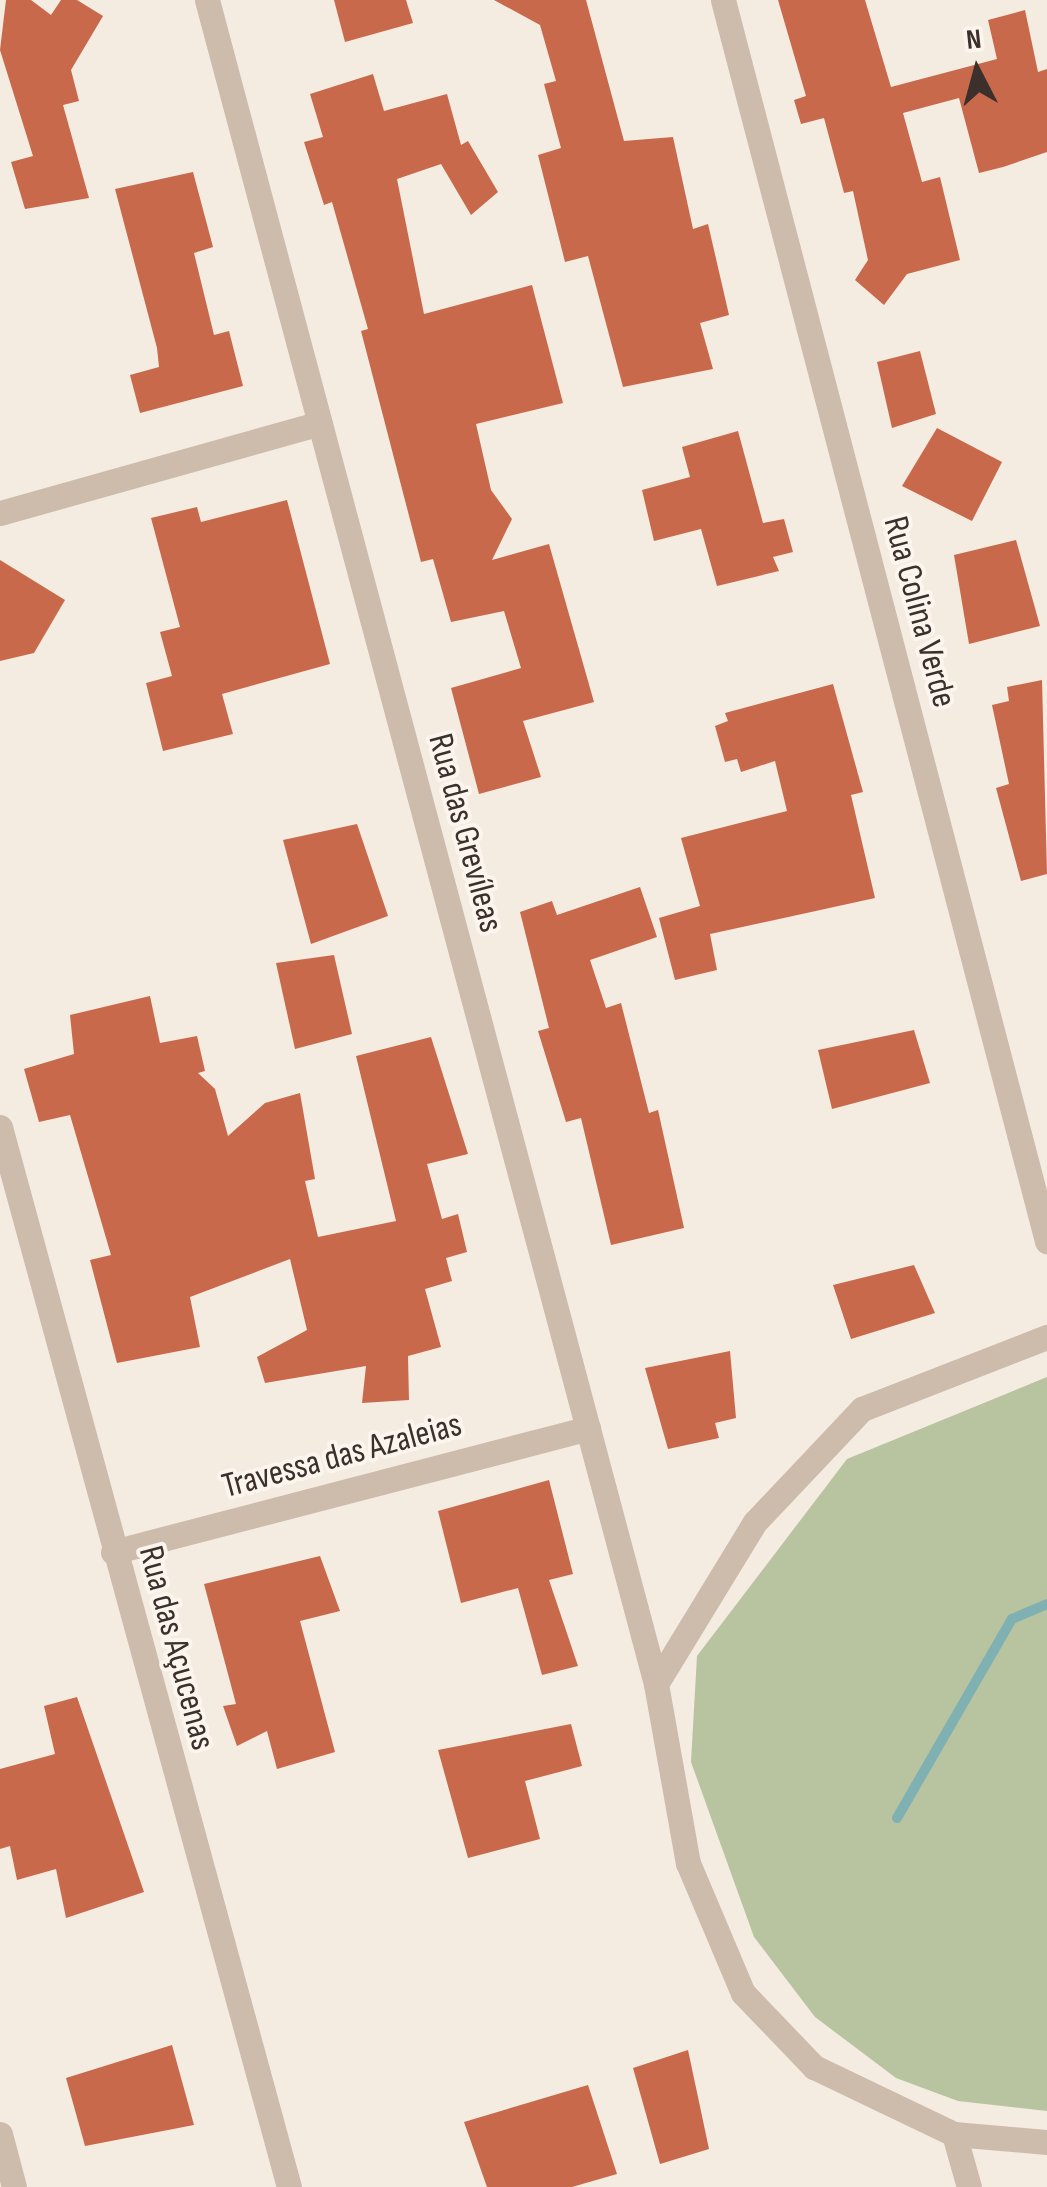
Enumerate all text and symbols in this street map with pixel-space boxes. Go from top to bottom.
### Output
north arrow [927,20,1027,120]
text: N [965,22,983,57]
street label: Rua Colina Verde [873,512,965,712]
street label: Rua das Grevíleas [418,729,512,937]
street label: Travessa das Azaleias [218,1404,466,1508]
street label: Rua das Açucenas [129,1542,223,1754]

